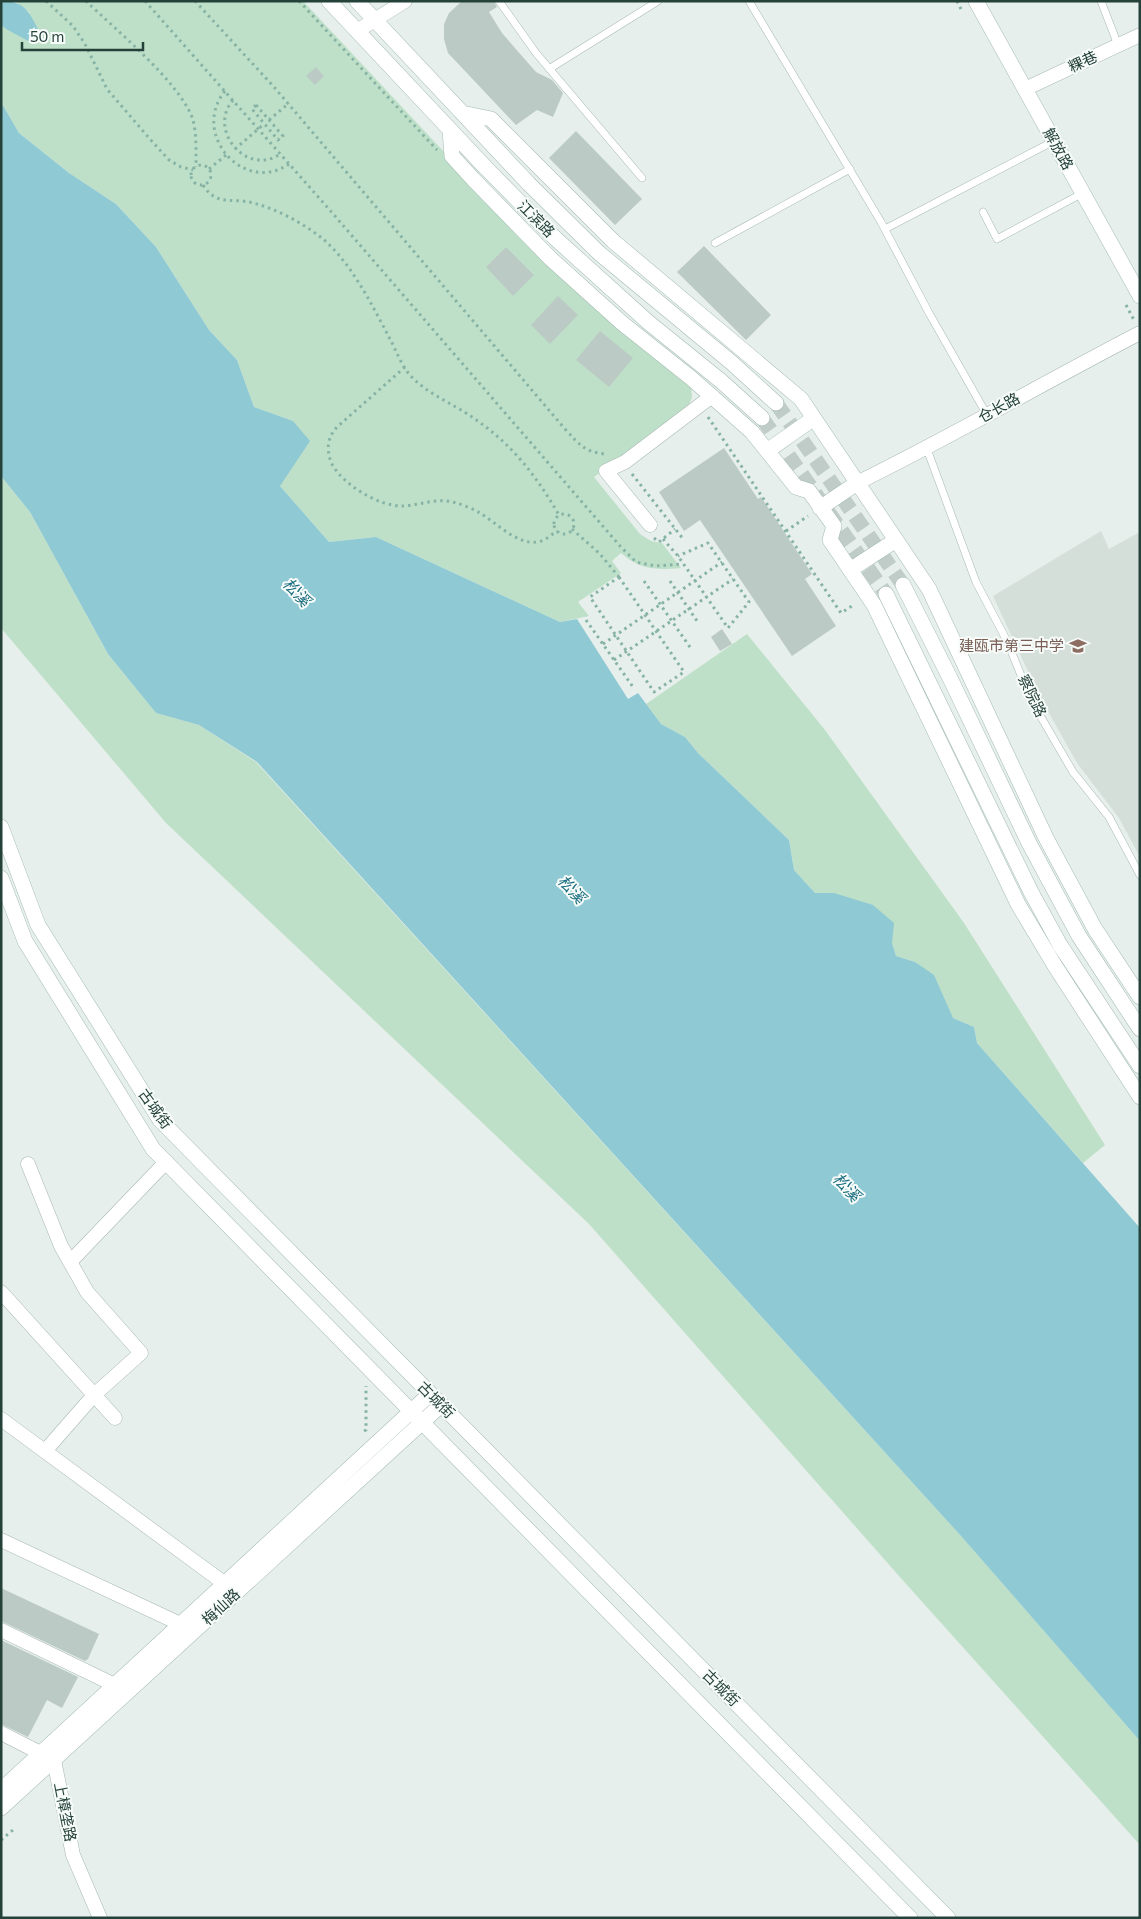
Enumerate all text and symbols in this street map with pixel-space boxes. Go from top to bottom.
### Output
scale bar [22,20,144,52]
text: 50 m [30,27,64,45]
street label: 粿巷 [1065,47,1100,76]
street label: 解放路 [1040,124,1078,173]
street label: 江滨路 [514,196,559,241]
street label: 仓长路 [974,388,1023,426]
water label: 松溪 [280,573,317,611]
place label: 建瓯市第三中学 [959,636,1064,654]
school or university icon: 建瓯市第三中学 [1068,636,1088,656]
street label: 察院路 [1015,671,1051,720]
water label: 松溪 [555,870,592,908]
street label: 古城街 [135,1085,176,1132]
water label: 松溪 [830,1168,867,1206]
street label: 古城街 [414,1377,459,1422]
street label: 梅仙路 [198,1584,243,1628]
street label: 古城街 [699,1665,744,1710]
street label: 上樟垄路 [51,1781,81,1843]

